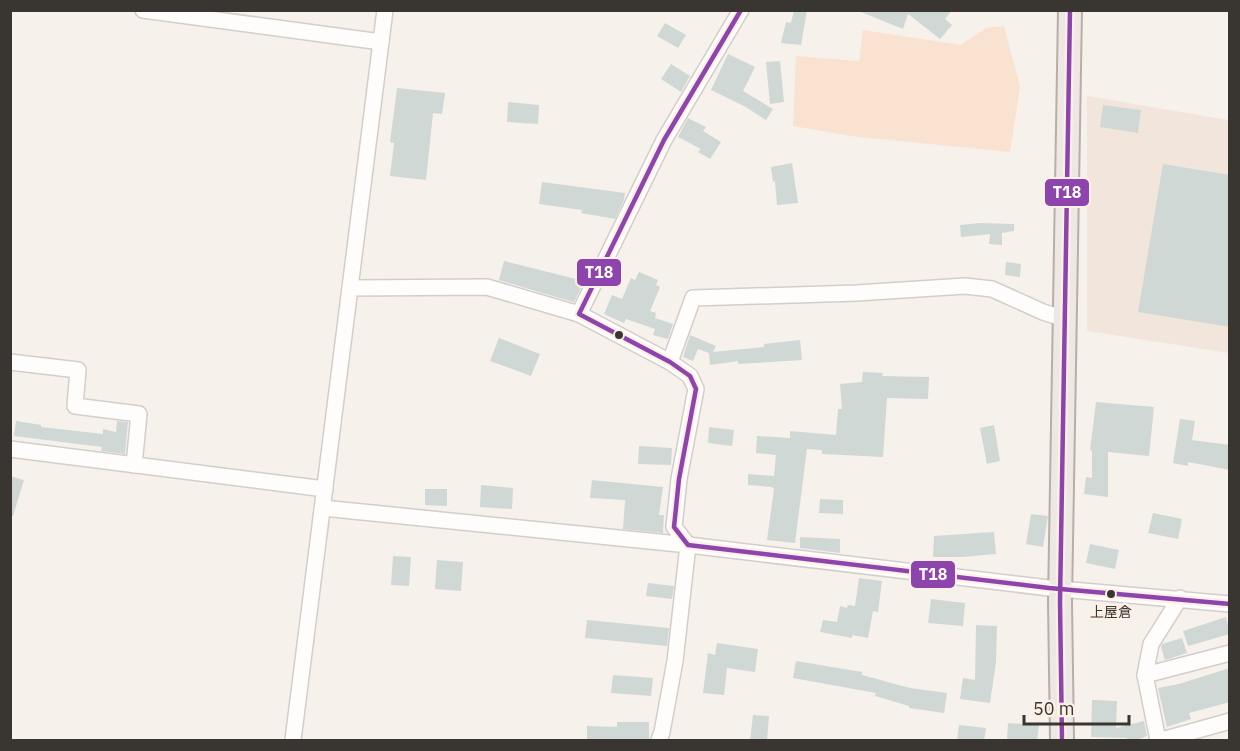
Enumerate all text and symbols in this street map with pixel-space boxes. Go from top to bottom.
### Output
line badge: T18 [1044,178,1090,207]
text: T18 [1053,182,1081,202]
line badge: T18 [576,258,622,287]
text: T18 [585,262,613,282]
unlabelled marker [613,329,625,341]
line badge: T18 [910,560,956,589]
text: T18 [919,564,947,584]
marker: 上屋倉 [1105,588,1117,600]
place label: 上屋倉 [1090,603,1132,621]
scale bar [1024,688,1129,726]
text: 50 m [1033,697,1075,720]

